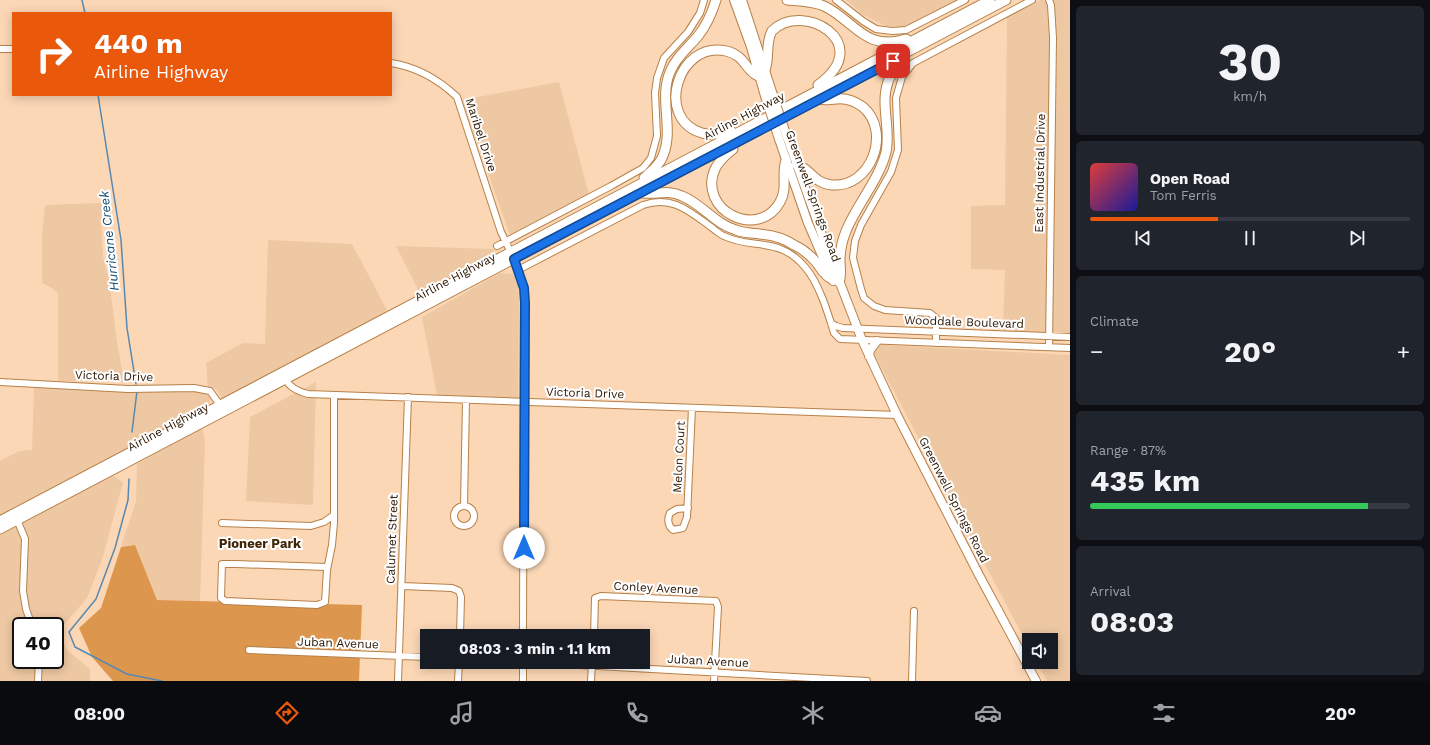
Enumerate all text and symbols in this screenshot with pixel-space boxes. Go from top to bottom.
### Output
text: 440 m [94,27,183,60]
icon: right [28,28,80,80]
text: 30 [1218,32,1282,93]
pin [876,44,910,78]
icon: arrive [882,50,904,72]
text: Airline Highway [94,61,228,82]
street label: Airline Highway [701,88,788,143]
text: km/h [1233,89,1267,104]
street label: Maribel Drive [462,96,500,174]
street label: East Industrial Drive [1032,113,1048,233]
street label: Greenwell Springs Road [783,128,843,264]
text: Open Road [1150,170,1230,188]
text: Tom Ferris [1150,188,1217,203]
water label: Hurricane Creek [96,189,122,292]
icon: previous [1132,227,1154,249]
icon: pause [1239,227,1261,249]
icon: next [1346,227,1368,249]
street label: Airline Highway [412,249,499,304]
street label: Wooddale Boulevard [904,313,1024,331]
text: Climate [1090,314,1139,329]
text: 20° [1224,334,1276,369]
text: − [1090,339,1103,364]
text: + [1397,339,1410,364]
street label: Victoria Drive [75,368,154,384]
street label: Victoria Drive [546,385,625,401]
street label: Airline Highway [125,399,212,454]
street label: Melon Court [670,421,688,493]
street label: Greenwell Springs Road [916,435,992,565]
text: Range · 87% [1090,443,1166,458]
text: 435 km [1090,463,1200,498]
street label: Calumet Street [383,494,401,584]
position arrow [503,527,545,569]
district label: Pioneer Park [219,536,302,551]
street label: Conley Avenue [613,579,699,597]
text: Arrival [1090,584,1131,599]
text: 08:03 [1090,604,1174,639]
speed limit sign: 40 [12,617,64,669]
map controls [1022,633,1058,669]
button: sound [1022,633,1058,669]
street label: Juban Avenue [297,635,379,651]
text: 08:03 · 3 min · 1.1 km [459,640,611,658]
street label: Juban Avenue [667,652,749,670]
icon: directions [273,699,301,727]
icon: music [448,699,476,727]
icon: phone [623,699,651,727]
icon: climate [799,699,827,727]
icon: car [974,699,1002,727]
icon: filters [1150,699,1178,727]
text: 08:00 [74,703,125,724]
text: 20° [1325,703,1356,724]

